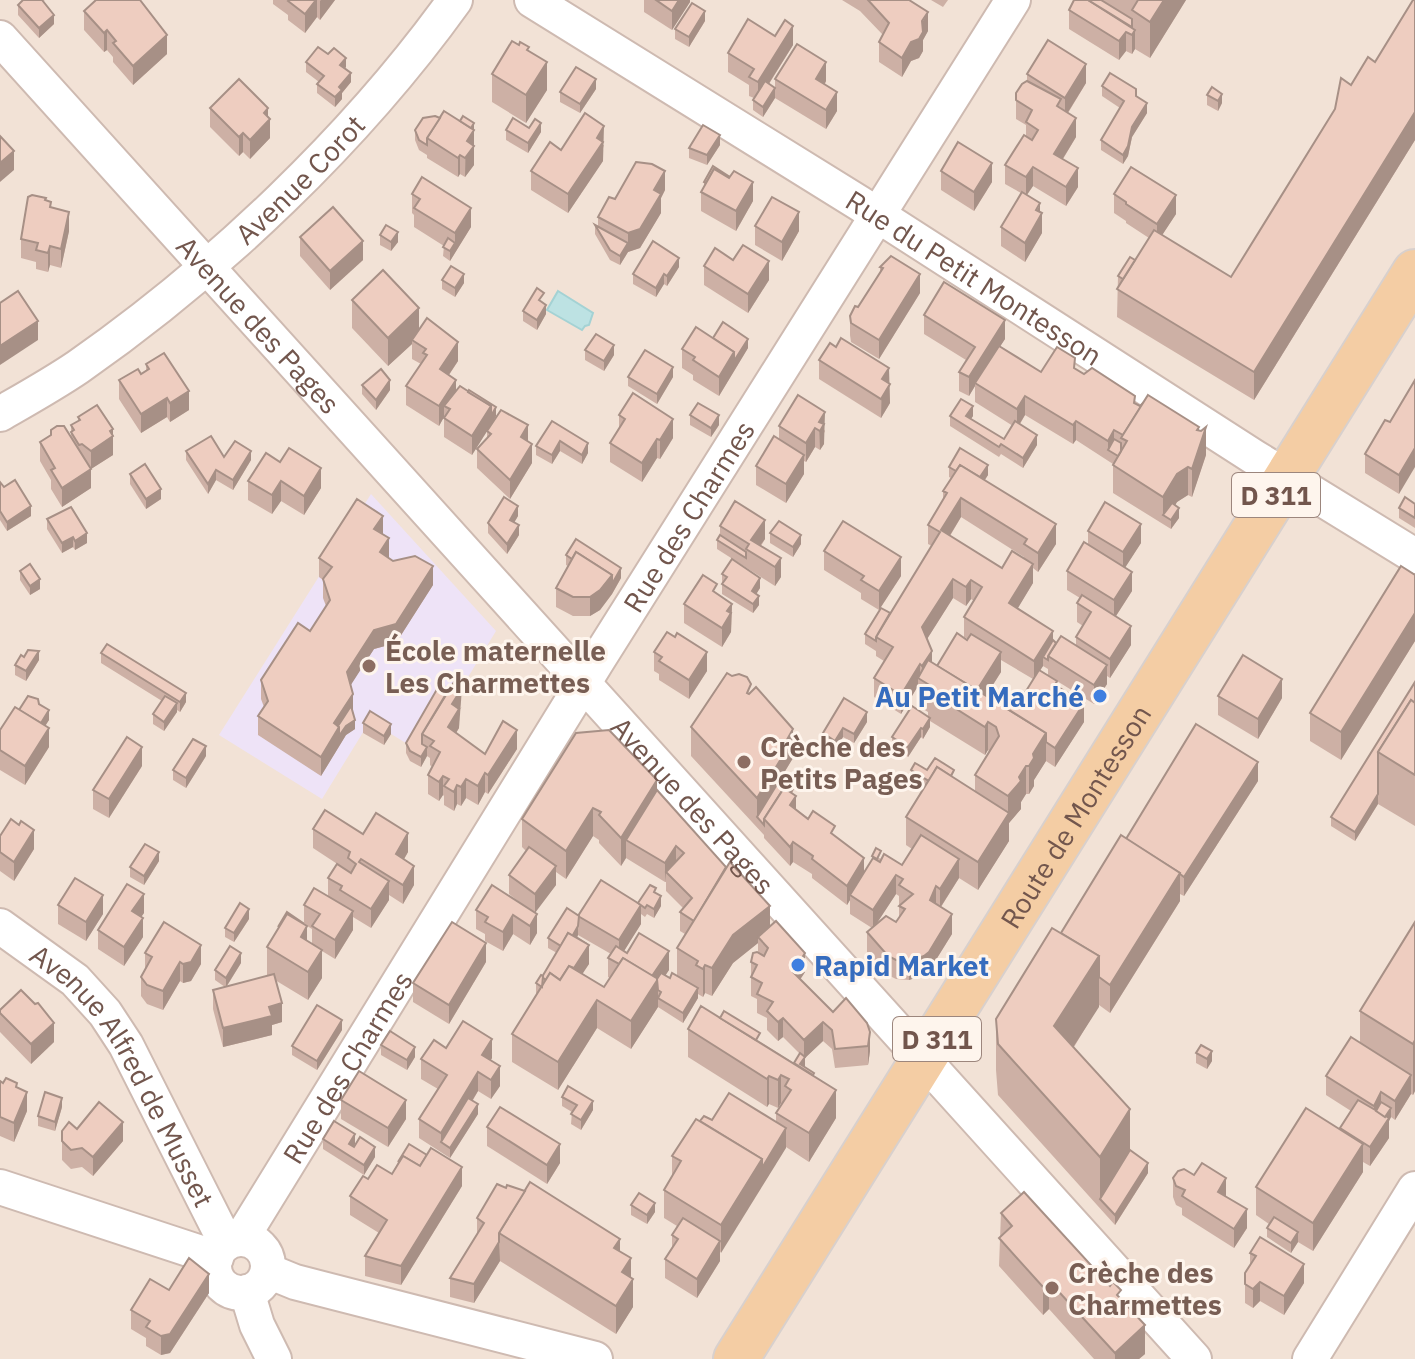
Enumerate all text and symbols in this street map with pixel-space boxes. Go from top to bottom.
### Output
street label: Avenue Corot [227,106,372,252]
street label: Rue du Petit Montesson [839,181,1110,373]
street label: Avenue des Pages [169,228,349,421]
street label: Rue des Charmes [614,413,762,619]
road number: D 311 [1232,473,1320,517]
place label: École maternelle Les Charmettes [385,632,606,701]
marker: École maternelle Les Charmettes [360,657,378,675]
place label: Au Petit Marché [875,678,1084,715]
marker: Au Petit Marché [1091,687,1109,705]
street label: Route de Montesson [991,697,1159,935]
street label: Avenue des Pages [603,708,783,902]
place label: Crèche des Petits Pages [760,728,923,797]
marker: Crèche des Petits Pages [735,753,753,771]
street label: Avenue Alfred de Musset [23,935,223,1213]
place label: Rapid Market [814,947,989,984]
marker: Rapid Market [789,956,807,974]
street label: Rue des Charmes [274,964,420,1170]
road number: D 311 [893,1017,981,1061]
place label: Crèche des Charmettes [1068,1254,1222,1323]
marker: Crèche des Charmettes [1043,1279,1061,1297]

